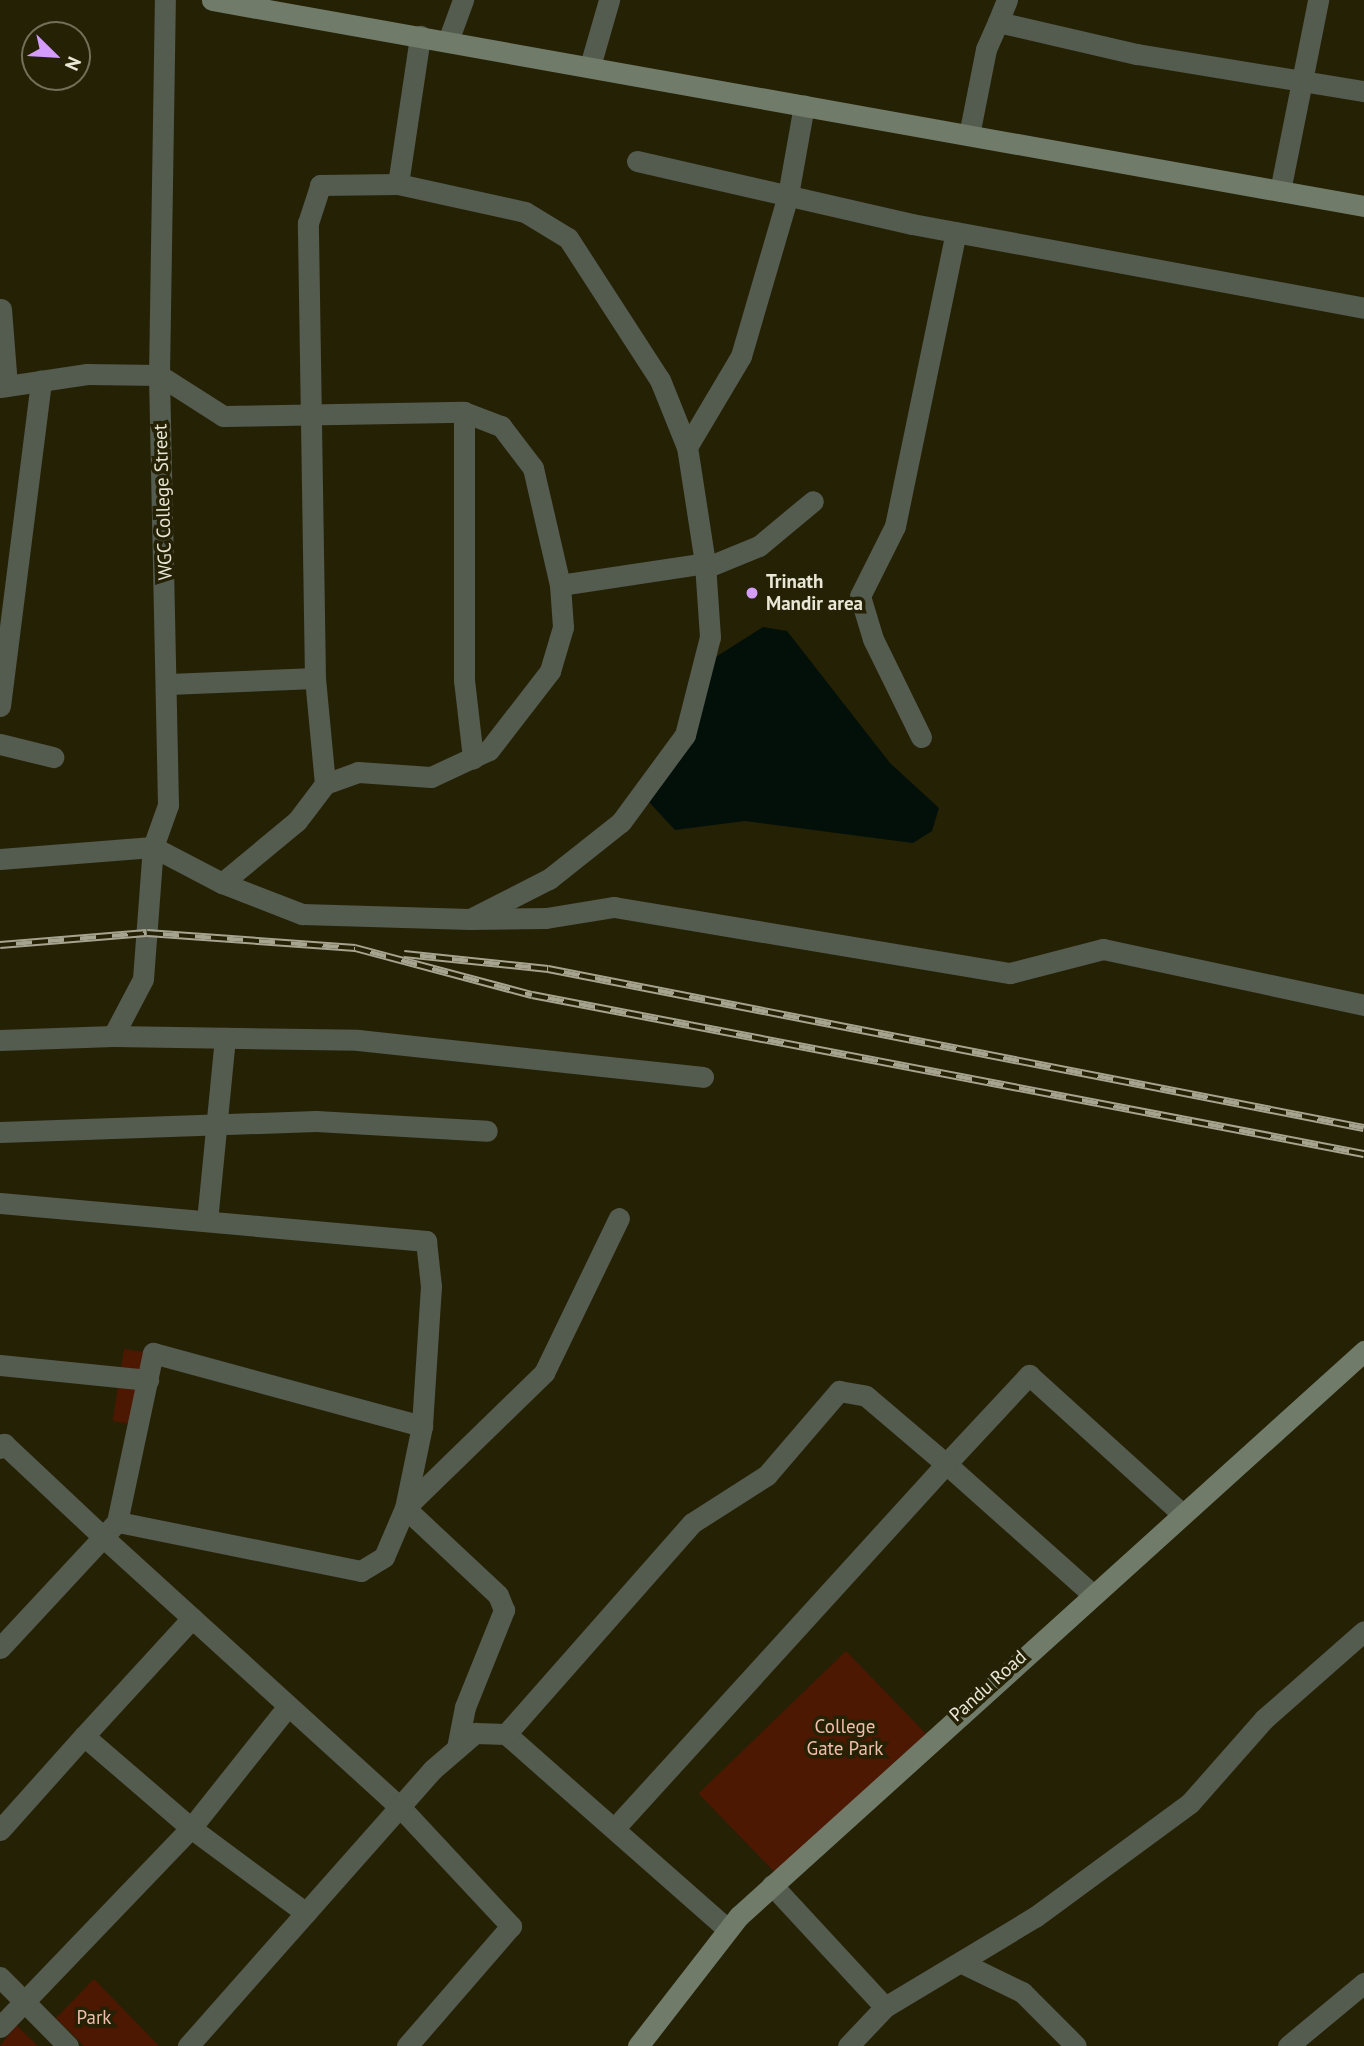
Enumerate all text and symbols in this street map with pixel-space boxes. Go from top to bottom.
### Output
north arrow [21,21,91,91]
text: N [60,53,87,74]
street label: WGC College Street [149,423,177,581]
place label: Trinath Mandir area [766,571,863,615]
marker: Trinath Mandir area [744,585,760,601]
street label: Pandu Road [945,1646,1031,1726]
park label: College Gate Park [807,1716,883,1760]
park label: Park [77,2007,111,2029]

